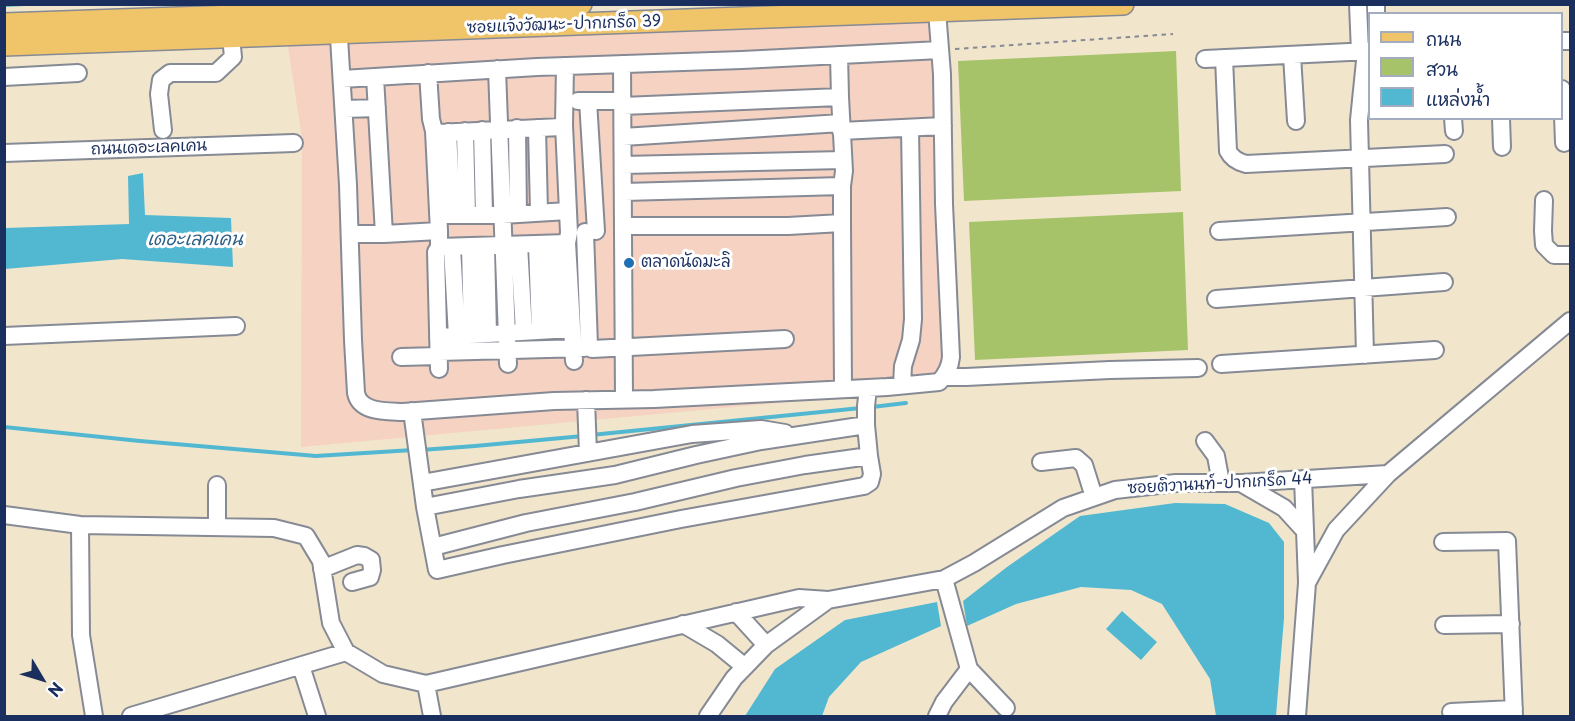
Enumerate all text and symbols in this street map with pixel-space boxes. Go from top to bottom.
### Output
street label: ซอยแจ้งวัฒนะ-ปากเกร็ด 39 [466,12,662,38]
legend [1368,12,1563,120]
text: ถนน [1426,25,1461,52]
text: สวน [1426,55,1458,82]
text: แหล่งน้ำ [1426,85,1490,112]
street label: ถนนเดอะเลคเคน [91,136,207,160]
water label: เดอะเลคเคน [147,229,243,251]
place label: ตลาดนัดมะลิ [641,253,731,273]
marker: ตลาดนัดมะลิ [622,256,636,270]
street label: ซอยติวานนท์-ปากเกร็ด 44 [1127,470,1313,498]
north arrow [12,649,72,709]
text: N [43,678,70,702]

